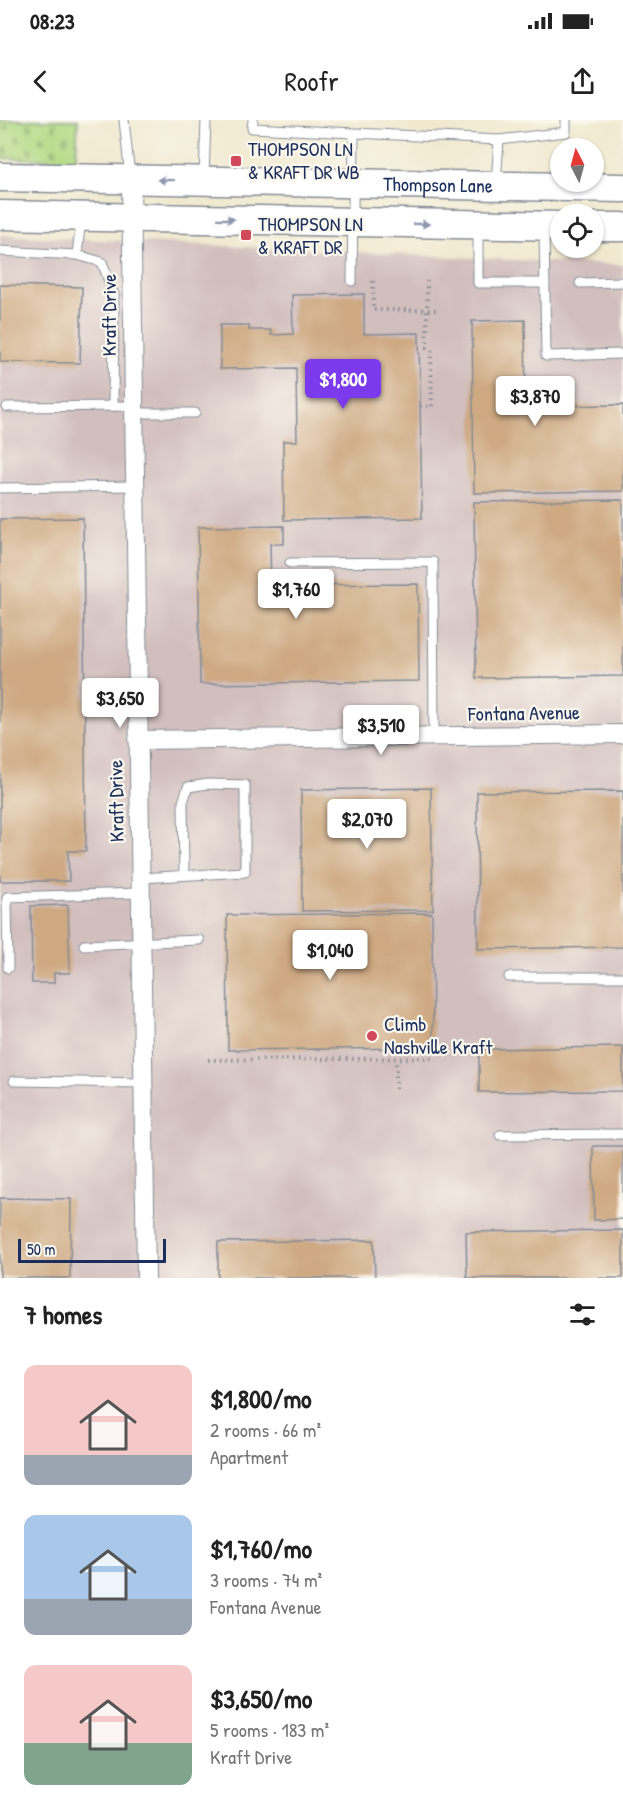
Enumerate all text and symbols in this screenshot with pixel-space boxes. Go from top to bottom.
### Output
text: 08:23 [30,6,75,36]
text: Roofr [284,63,339,99]
icon: back [24,65,57,98]
icon: share [566,65,599,98]
place label: THOMPSON LN & KRAFT DR WB [248,135,360,185]
north arrow [550,138,604,192]
map controls [550,138,604,258]
marker: THOMPSON LN & KRAFT DR WB [229,154,243,168]
street label: Thompson Lane [383,170,493,199]
one-way arrow [156,175,175,185]
button: locate [550,204,604,258]
place label: THOMPSON LN & KRAFT DR [258,210,363,260]
one-way arrow [217,214,236,224]
one-way arrow [412,219,431,228]
marker: THOMPSON LN & KRAFT DR [239,228,253,242]
street label: Kraft Drive [95,274,122,356]
pin: $1,800 [294,359,392,410]
text: $1,800 [319,365,367,392]
pin: $3,870 [486,376,584,427]
text: $3,870 [510,382,560,409]
pin: $1,760 [247,569,345,620]
text: $1,760 [272,575,320,602]
pin: $3,650 [71,678,169,729]
text: $3,650 [96,684,144,711]
street label: Fontana Avenue [467,698,580,727]
pin: $3,510 [332,705,430,756]
text: $3,510 [357,711,405,738]
street label: Kraft Drive [101,760,130,842]
pin: $2,070 [318,799,416,850]
text: $2,070 [341,805,393,832]
pin: $1,040 [281,930,379,981]
text: $1,040 [307,936,353,963]
place label: Climb Nashville Kraft [384,1010,493,1060]
marker: Climb Nashville Kraft [365,1029,379,1043]
scale bar [18,1236,166,1264]
text: 50 m [27,1238,56,1260]
text: 7 homes [24,1297,102,1332]
icon: filters [566,1298,599,1331]
text: $1,800/mo [210,1381,312,1416]
icon: home [72,1389,144,1461]
text: 2 rooms · 66 m² [210,1416,321,1443]
text: Apartment [210,1443,288,1470]
text: $1,760/mo [210,1531,312,1566]
icon: home [72,1539,144,1611]
text: 3 rooms · 74 m² [210,1566,322,1593]
text: Fontana Avenue [210,1593,322,1620]
text: $3,650/mo [210,1681,312,1716]
icon: home [72,1689,144,1761]
text: 5 rooms · 183 m² [210,1716,329,1743]
text: Kraft Drive [210,1743,292,1770]

